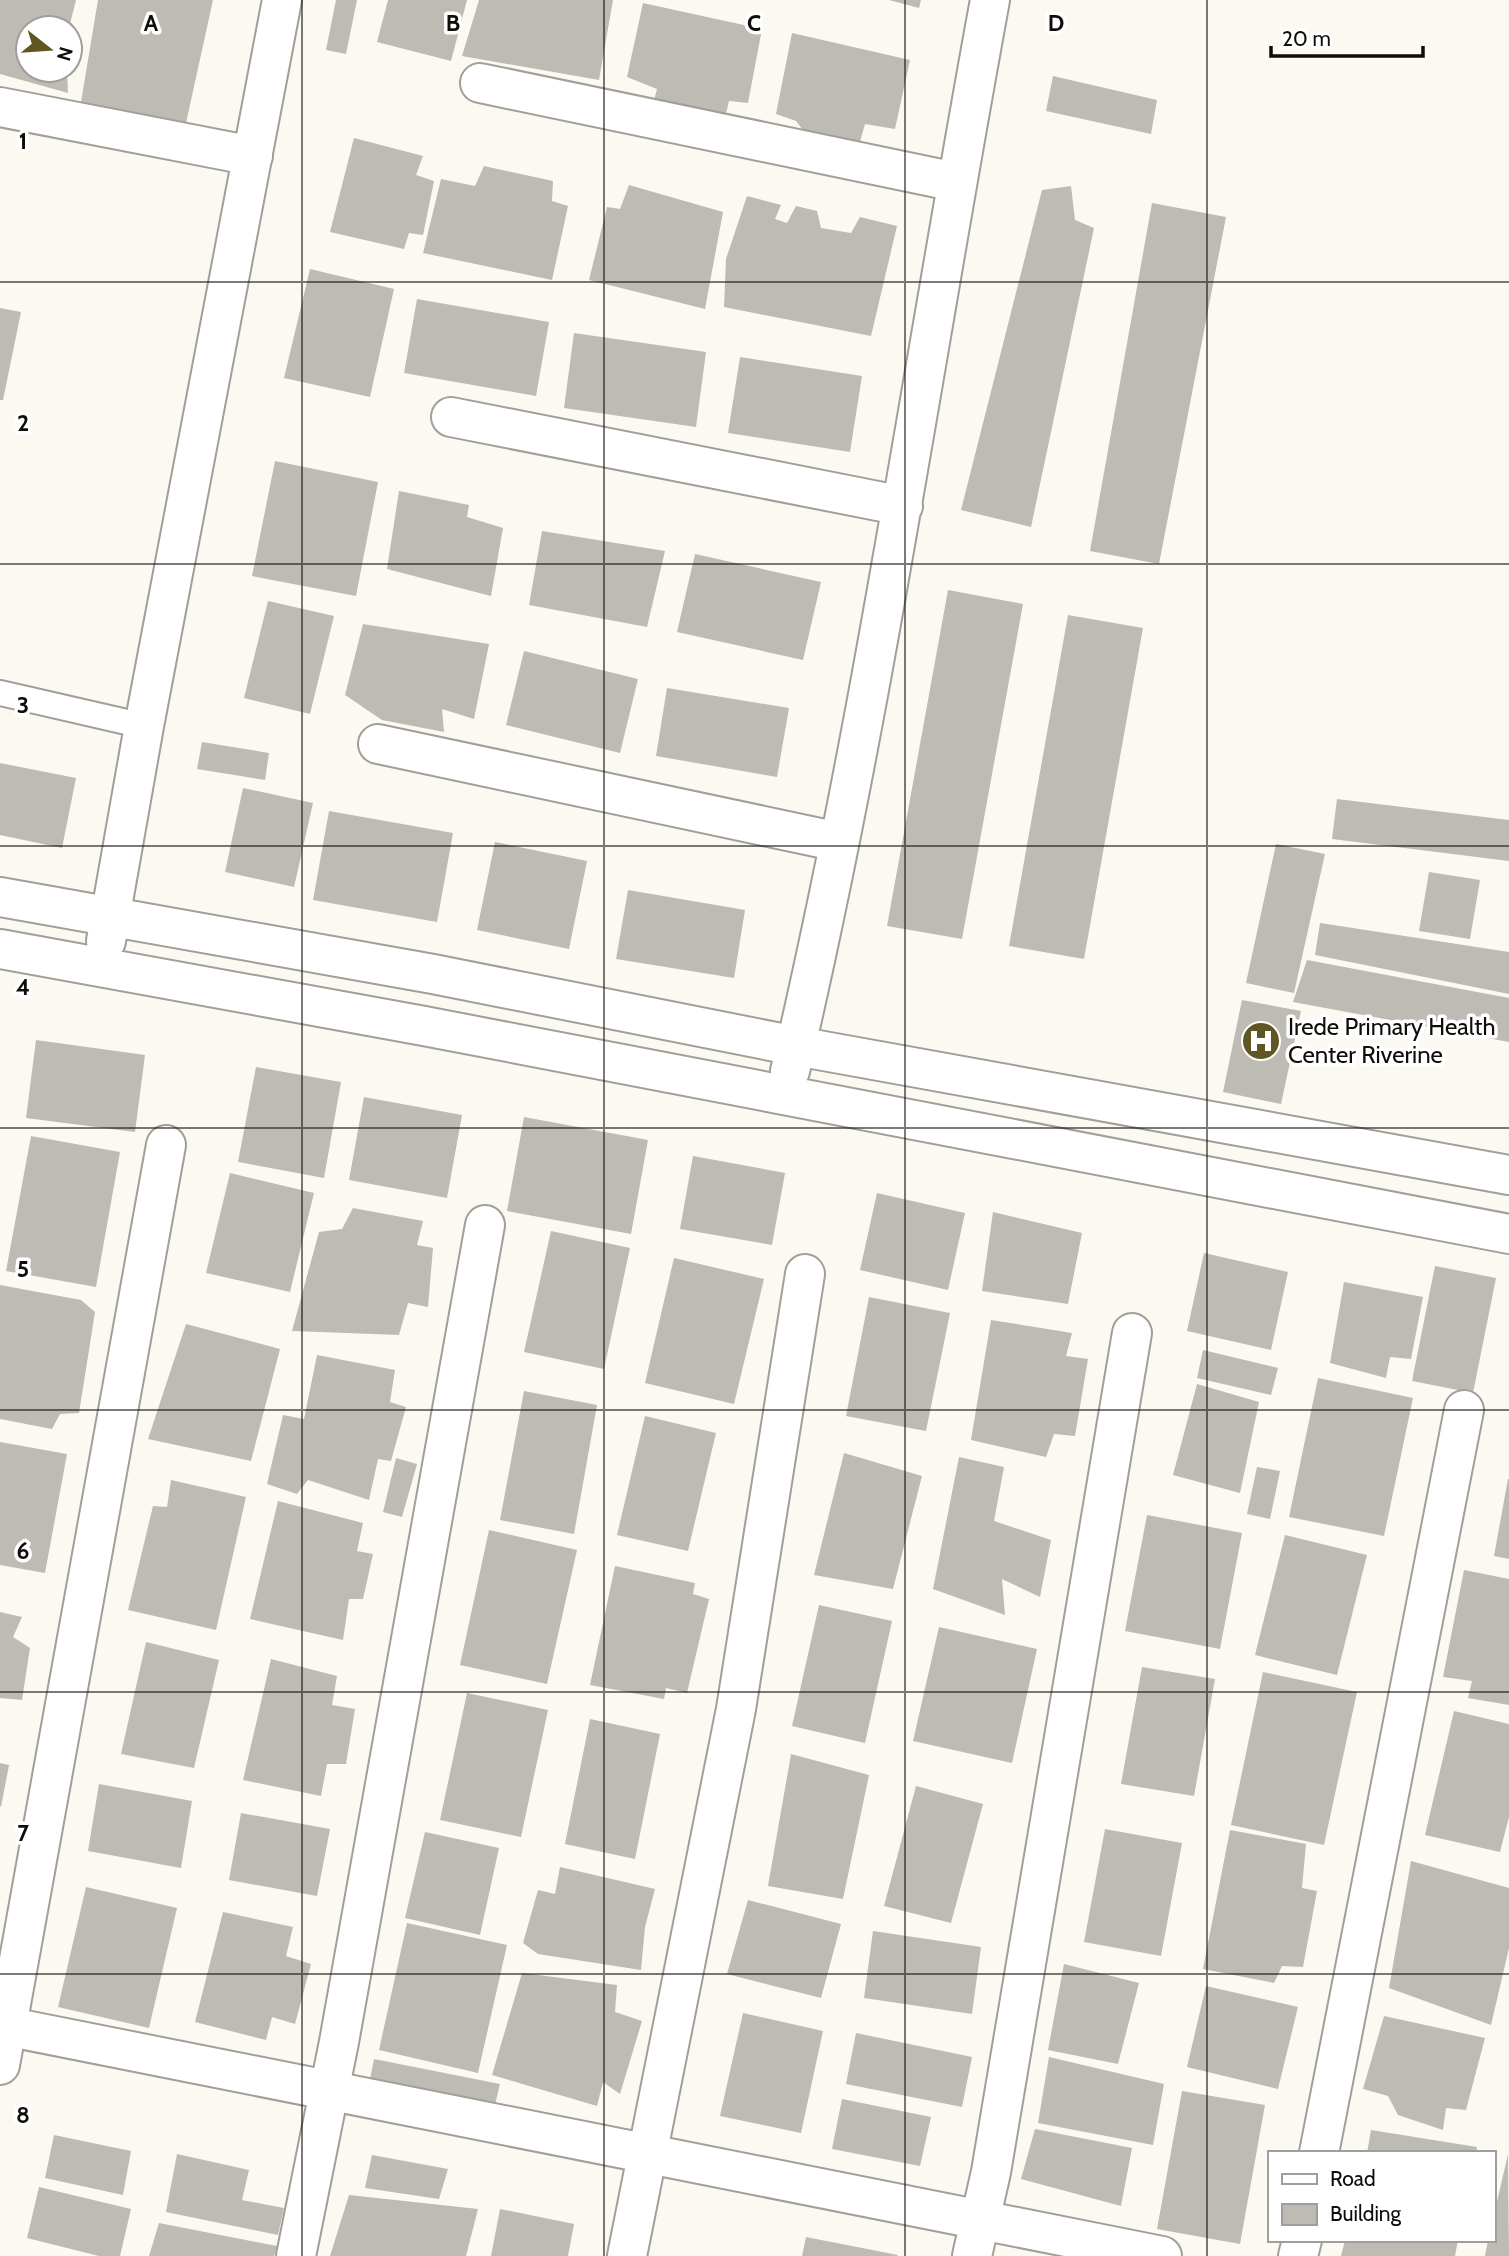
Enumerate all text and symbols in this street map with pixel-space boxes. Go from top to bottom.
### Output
text: A [144,9,159,37]
text: B [446,9,460,37]
text: C [747,9,761,37]
text: D [1048,9,1064,37]
north arrow [14,14,84,84]
scale bar [1271,14,1423,58]
text: 20 m [1282,26,1331,51]
text: N [52,44,78,64]
text: 1 [19,127,27,155]
text: 2 [17,409,29,437]
text: 3 [17,691,29,719]
text: 4 [16,973,30,1001]
place label: Irede Primary Health Center Riverine [1288,1012,1495,1069]
hospital icon: Irede Primary Health Center Riverine [1240,1020,1282,1062]
text: 5 [17,1255,29,1283]
text: 6 [17,1537,29,1565]
text: 7 [17,1819,29,1847]
text: 8 [16,2101,30,2129]
legend [1268,2151,1495,2242]
text: Road [1330,2166,1376,2191]
text: Building [1330,2201,1402,2226]

